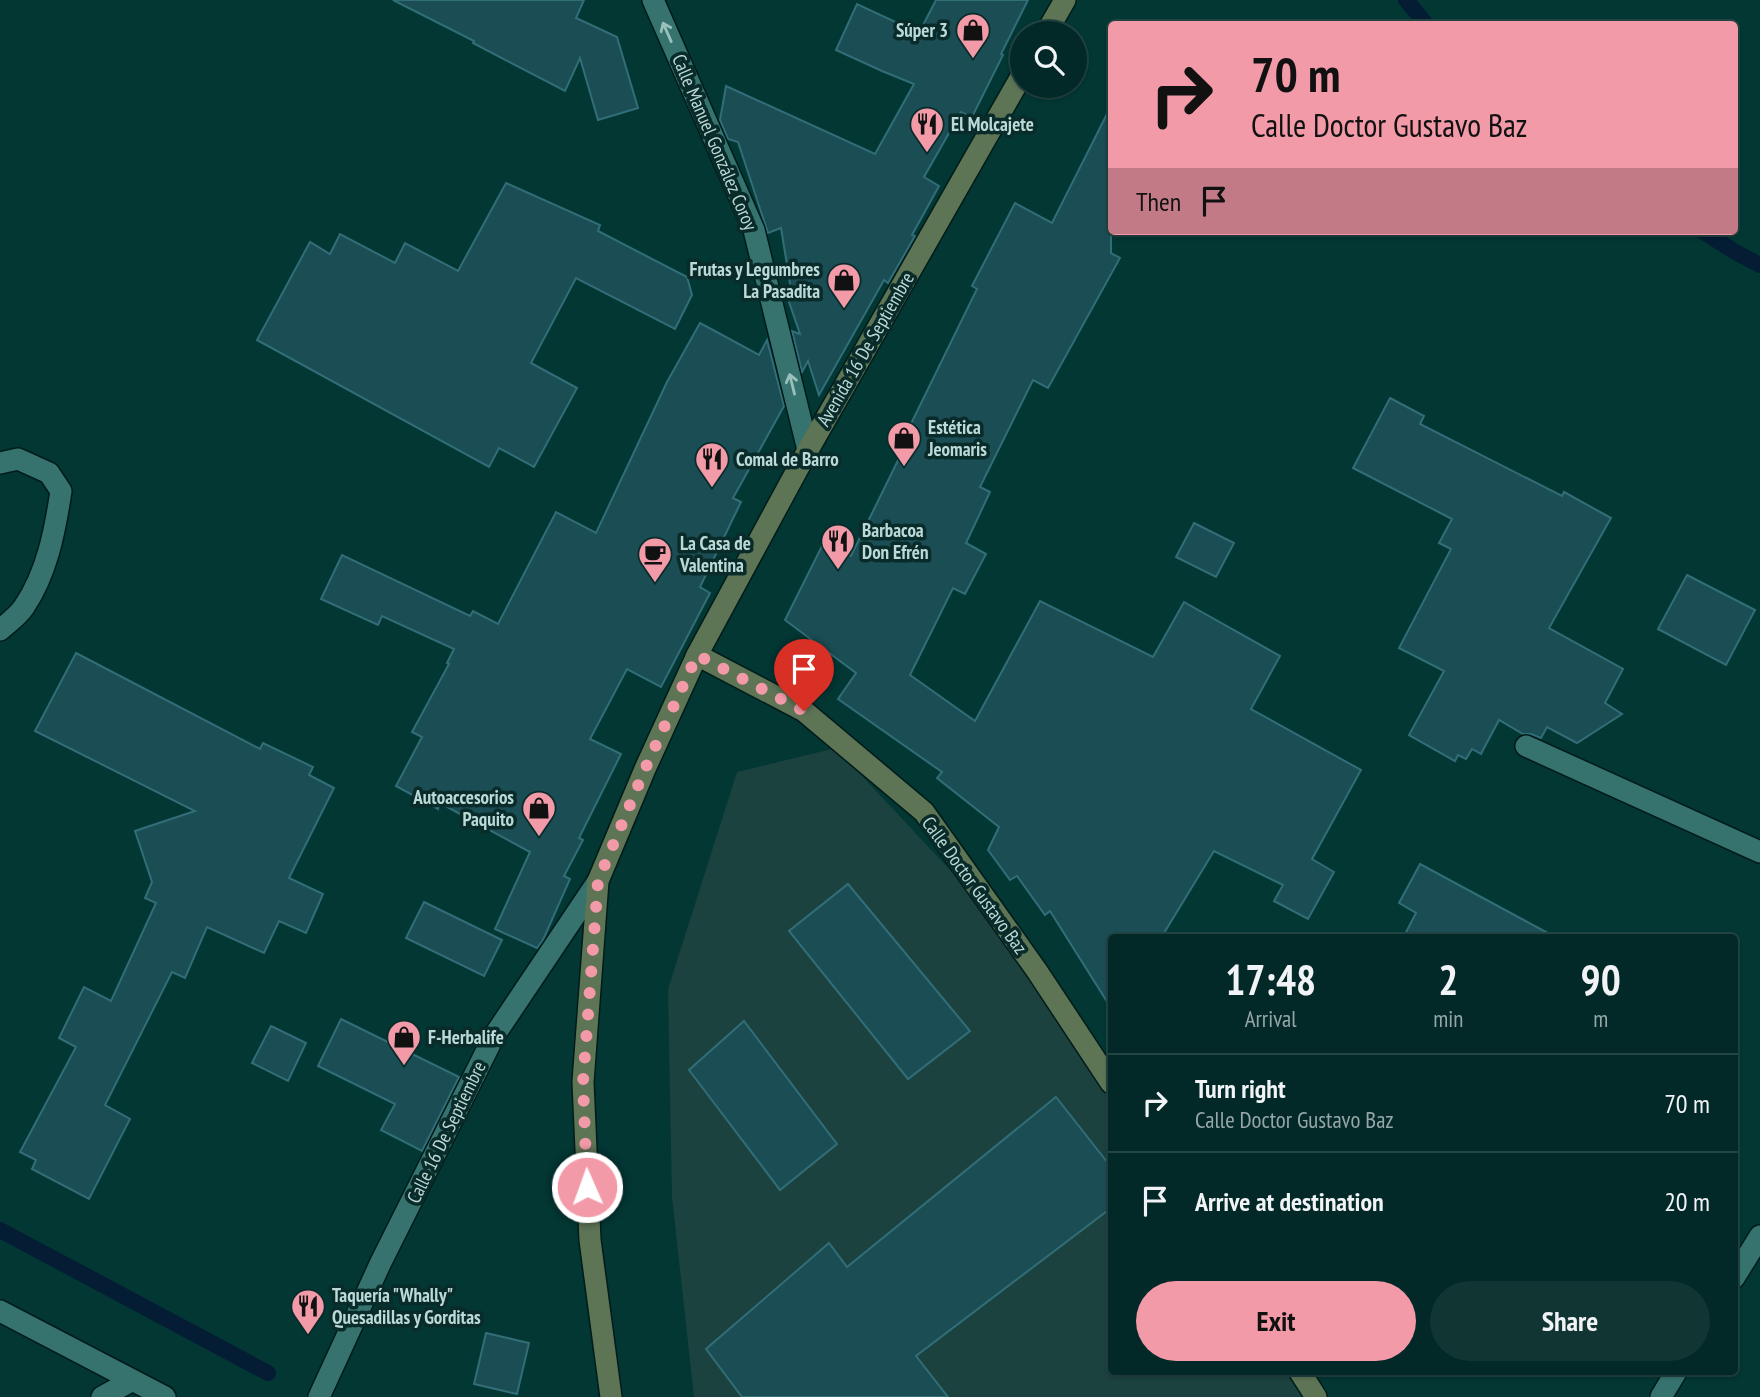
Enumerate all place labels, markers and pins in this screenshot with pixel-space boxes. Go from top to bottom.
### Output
shop icon: Súper 3 [954,11,992,60]
place label: Súper 3 [896,18,948,42]
restaurant icon: El Molcajete [908,105,946,154]
place label: El Molcajete [951,112,1034,136]
place label: Frutas y Legumbres La Pasadita [690,257,820,303]
shop icon: Frutas y Legumbres La Pasadita [825,261,863,310]
place label: Estética Jeomaris [927,415,987,461]
shop icon: Estética Jeomaris [885,419,923,468]
restaurant icon: Comal de Barro [693,440,731,489]
place label: Comal de Barro [736,447,839,471]
place label: Barbacoa Don Efrén [862,518,929,564]
restaurant icon: Barbacoa Don Efrén [819,522,857,571]
place label: La Casa de Valentina [679,531,751,577]
cafe icon: La Casa de Valentina [636,535,674,584]
pin [774,639,834,711]
place label: Autoaccesorios Paquito [412,785,514,831]
shop icon: Autoaccesorios Paquito [520,789,558,838]
shop icon: F-Herbalife [385,1018,423,1067]
place label: F-Herbalife [428,1025,504,1049]
place label: Taquería "Whally" Quesadillas y Gorditas [332,1283,481,1329]
restaurant icon: Taquería "Whally" Quesadillas y Gorditas [289,1287,327,1336]

